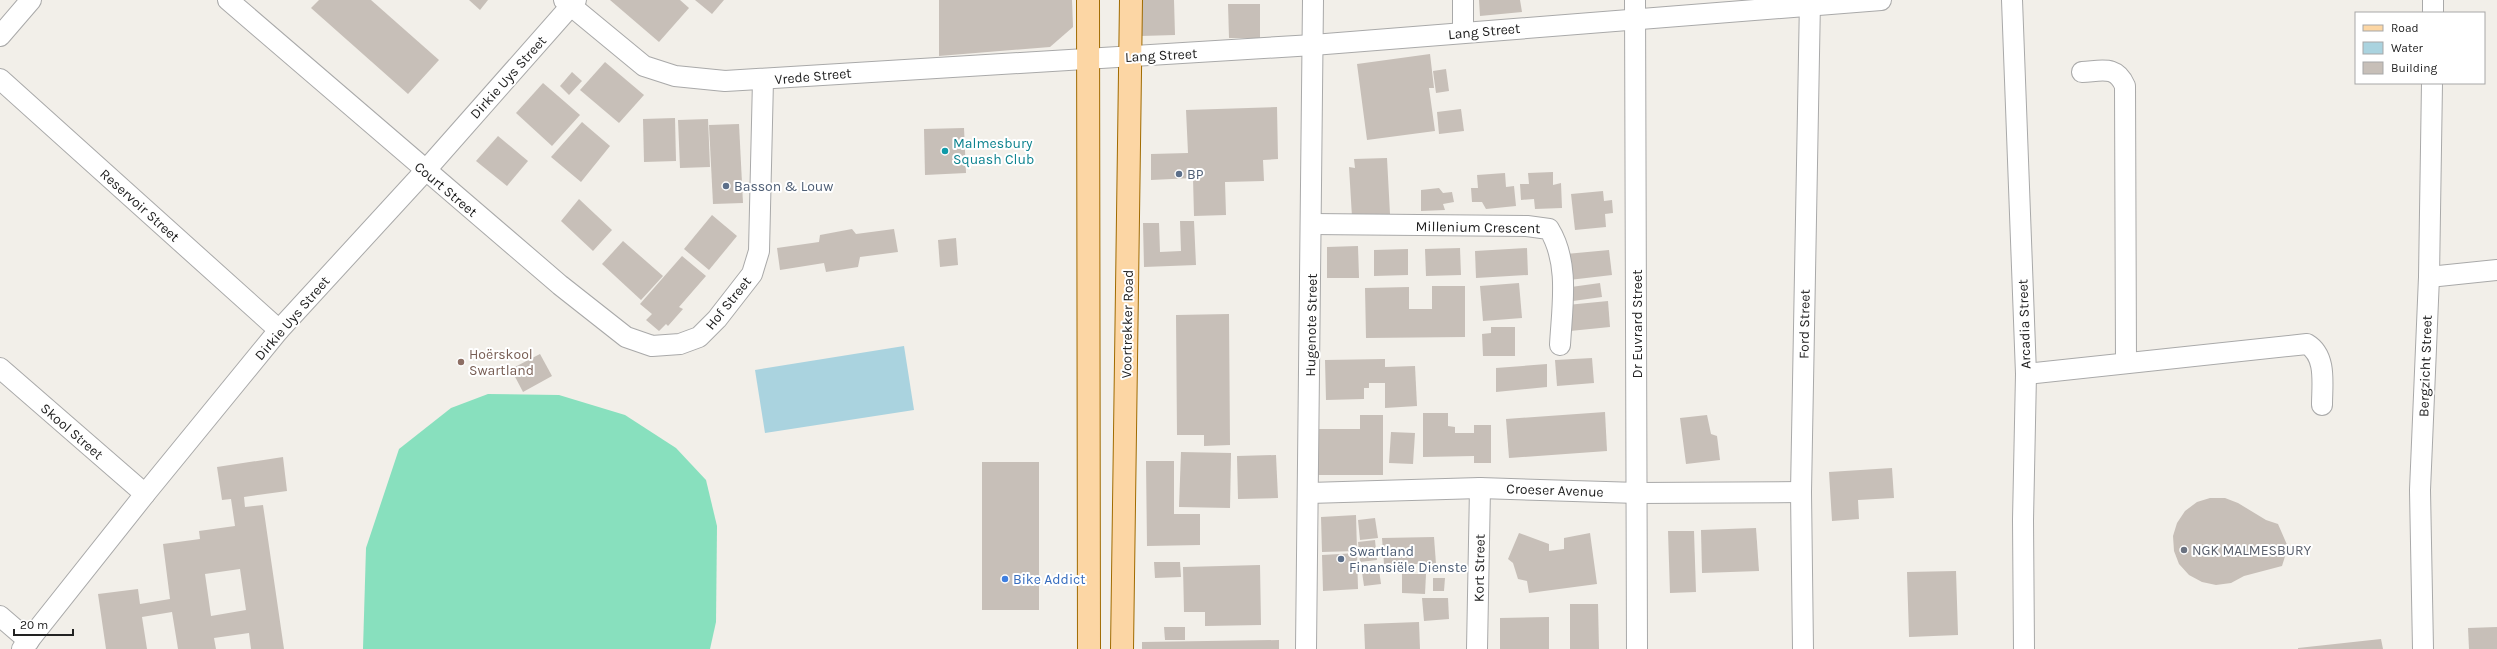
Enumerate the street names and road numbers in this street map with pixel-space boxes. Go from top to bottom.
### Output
street label: Lang Street [1447,20,1521,43]
street label: Dirkie Uys Street [467,32,550,122]
street label: Lang Street [1124,45,1198,66]
street label: Vrede Street [774,65,852,88]
street label: Court Street [411,158,481,221]
street label: Reservoir Street [96,165,183,245]
street label: Millenium Crescent [1415,218,1541,237]
street label: Voortrekker Road [1118,269,1137,379]
street label: Dr Euvrard Street [1629,270,1646,378]
street label: Dirkie Uys Street [251,273,334,364]
street label: Hof Street [702,273,755,333]
street label: Hugenote Street [1302,273,1321,377]
street label: Arcadia Street [2014,279,2035,369]
street label: Ford Street [1795,289,1814,359]
street label: Bergzicht Street [2415,315,2436,417]
street label: Skool Street [37,400,106,463]
street label: Croeser Avenue [1506,480,1604,501]
street label: Kort Street [1470,534,1489,602]

